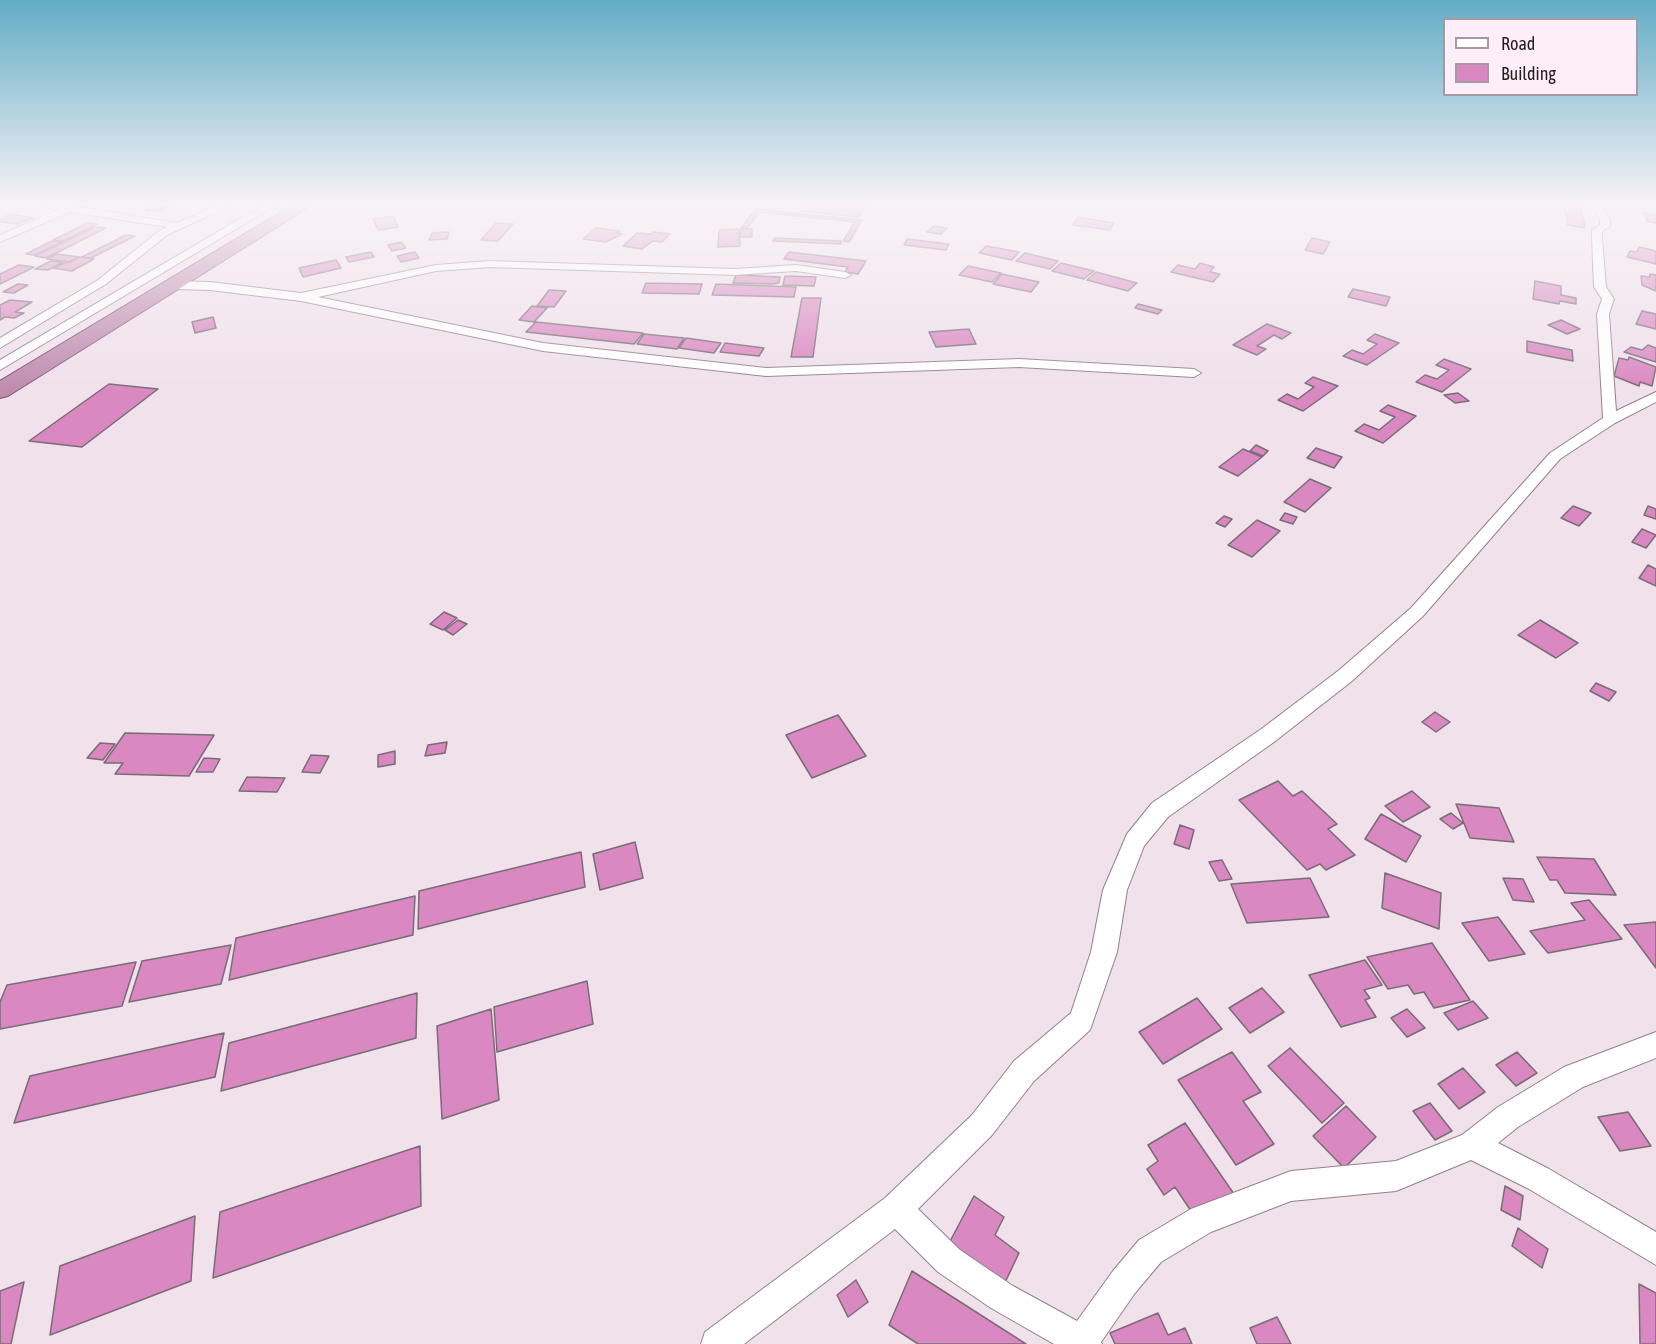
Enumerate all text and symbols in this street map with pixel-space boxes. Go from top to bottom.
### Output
legend [1443,18,1638,96]
text: Road [1501,33,1535,54]
text: Building [1501,63,1556,84]

